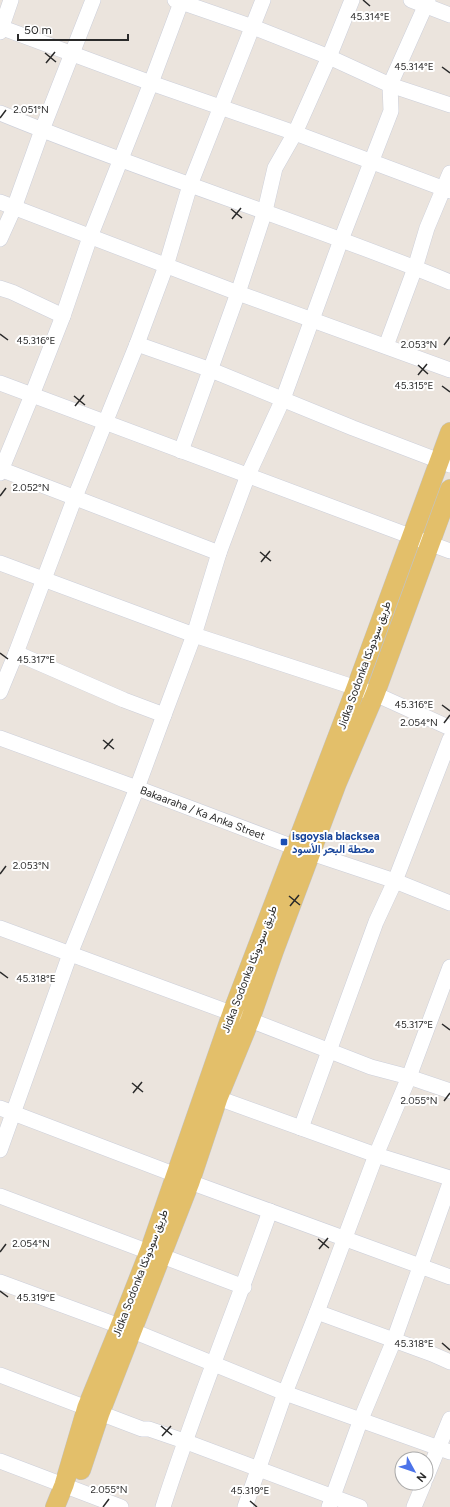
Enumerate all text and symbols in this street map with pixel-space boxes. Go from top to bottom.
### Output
text: 45.314°E [350,10,390,23]
scale bar [18,16,128,42]
text: 50 m [24,23,52,37]
text: 45.314°E [394,60,434,73]
text: 2.051°N [13,103,49,116]
text: 45.316°E [17,334,56,347]
text: 2.053°N [401,338,437,351]
text: 45.315°E [395,379,434,392]
text: 2.052°N [13,481,49,494]
street label: Jidka Sodonka طريق سودونكا [335,599,394,731]
text: 45.317°E [17,653,55,666]
text: 45.316°E [395,698,434,711]
text: 2.054°N [400,716,438,729]
street label: Bakaaraha / Ka Anka Street [138,784,267,843]
place label: isgoysla blacksea محطة البحر الأسود [292,830,380,856]
marker: isgoysla blacksea محطة البحر الأسود [279,837,289,847]
text: 2.053°N [13,859,49,872]
street label: Jidka Sodonka طريق سودونكا [219,904,280,1035]
text: 45.318°E [16,972,56,985]
text: 45.317°E [395,1018,433,1031]
text: 2.055°N [400,1094,438,1107]
street label: Jidka Sodonka طريق سودونكا [110,1208,171,1339]
text: 2.054°N [12,1237,50,1250]
text: 45.319°E [17,1291,56,1304]
text: 45.318°E [394,1337,434,1350]
north arrow [394,1451,434,1491]
text: N [414,1470,429,1485]
text: 2.055°N [90,1483,128,1496]
text: 45.319°E [231,1484,270,1497]

